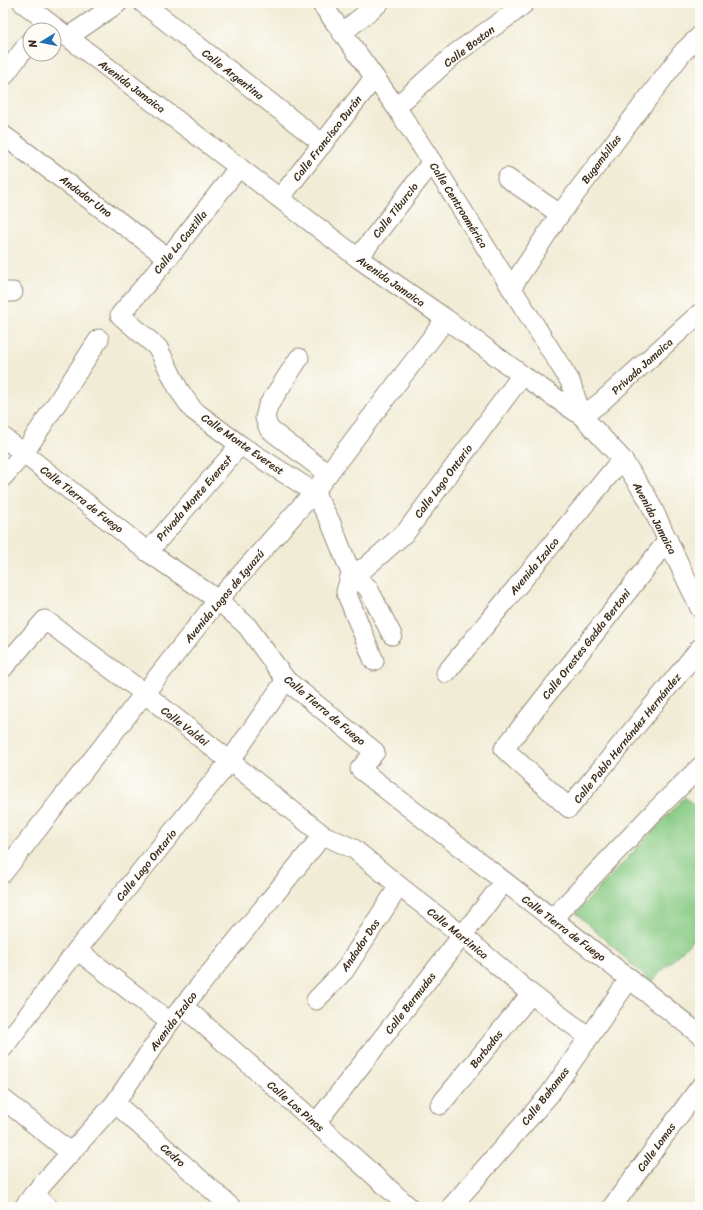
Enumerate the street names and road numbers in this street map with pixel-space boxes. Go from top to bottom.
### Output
street label: Calle Boston [439,21,499,72]
street label: Calle Argentina [197,44,268,105]
street label: Avenida Jamaica [93,54,170,118]
street label: Calle Francisco Durán [288,91,367,185]
street label: Bugambilias [576,130,627,188]
street label: Calle Centroamérica [424,159,493,252]
street label: Andador Uno [54,170,117,223]
street label: Calle Tiburcio [367,178,424,242]
street label: Calle La Castilla [149,206,212,278]
street label: Avenida Jamaica [352,250,429,312]
street label: Privada Jamaica [607,333,678,399]
street label: Calle Monte Everest [197,409,288,480]
street label: Calle Lago Ontario [409,440,478,522]
street label: Privada Monte Everest [151,451,238,546]
street label: Calle Tierra de Fuego [36,461,128,538]
street label: Avenida Jamaica [627,478,682,558]
street label: Avenida Izalco [504,533,565,600]
street label: Avenida Lagos de Iguazú [179,545,269,648]
street label: Calle Orestes Gadda Bertoni [537,584,636,704]
street label: Calle Pablo Hernández Hernández [569,668,687,808]
street label: Calle Tierra de Fuego [280,670,370,751]
street label: Calle Valdai [156,701,214,752]
street label: Calle Lago Ontario [111,825,182,906]
street label: Calle Tierra de Fuego [517,890,610,967]
street label: Calle Martinica [423,903,493,964]
street label: Andador Dos [335,914,386,976]
street label: Calle Bermudas [380,968,441,1038]
street label: Avenida Izalco [144,987,202,1056]
street label: Barbados [465,1025,508,1073]
street label: Calle Bahamas [516,1062,575,1130]
street label: Calle Los Pinos [263,1076,329,1137]
street label: Calle Lomas [632,1118,681,1176]
street label: Cedro [156,1139,190,1172]

